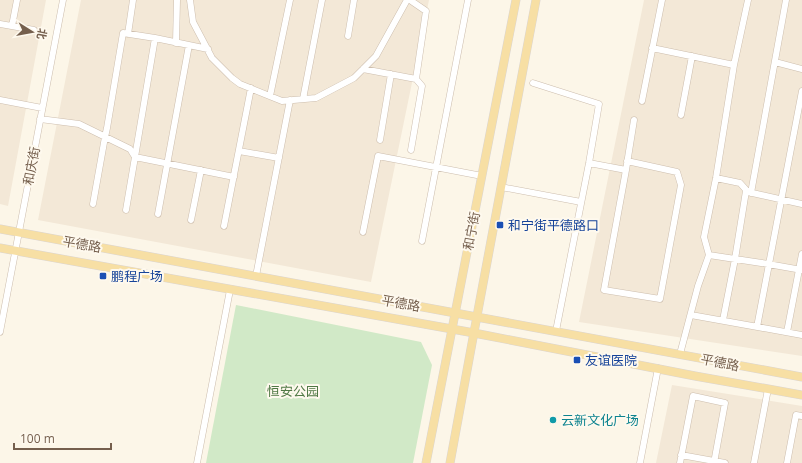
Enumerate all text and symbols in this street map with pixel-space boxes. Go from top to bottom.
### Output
north arrow [12,12,52,52]
text: 北 [34,27,51,41]
street label: 和庆街 [18,145,44,187]
street label: 和宁街 [458,210,484,252]
place label: 和宁街平德路口 [508,216,599,234]
marker: 和宁街平德路口 [495,220,505,230]
street label: 平德路 [61,232,103,256]
place label: 鹏程广场 [111,267,163,285]
marker: 鹏程广场 [98,271,108,281]
street label: 平德路 [380,291,422,315]
street label: 平德路 [699,349,741,375]
place label: 友谊医院 [585,351,637,369]
marker: 友谊医院 [572,355,582,365]
park label: 恒安公园 [267,382,319,400]
place label: 云新文化广场 [561,411,639,429]
marker: 云新文化广场 [548,415,558,425]
scale bar [14,425,111,451]
text: 100 m [20,430,55,447]

